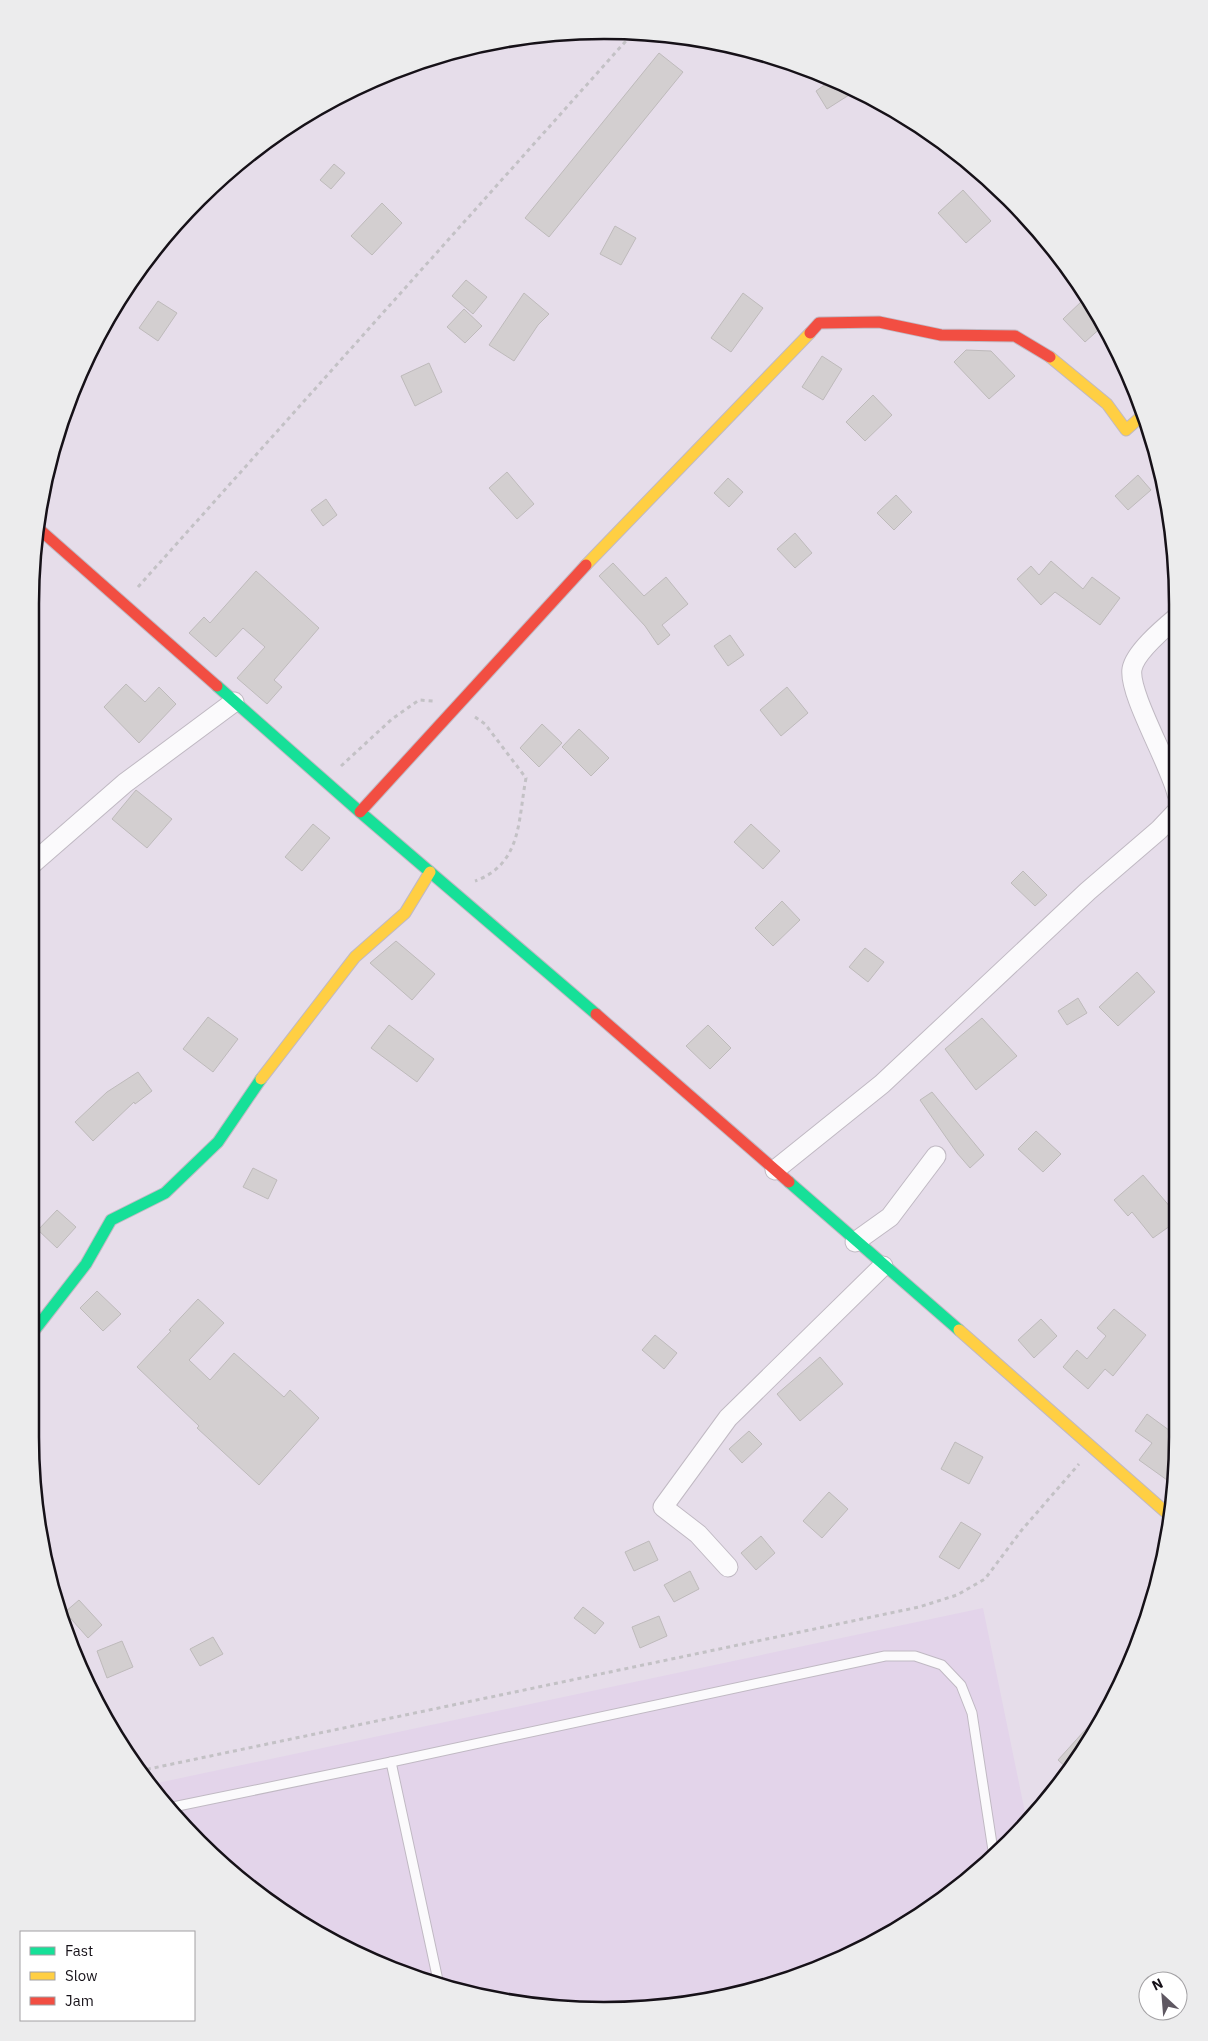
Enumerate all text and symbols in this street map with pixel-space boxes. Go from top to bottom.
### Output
legend [20,1931,195,2021]
text: Fast [65,1941,93,1960]
text: Slow [65,1966,98,1985]
north arrow [1138,1971,1188,2021]
text: N [1149,1974,1166,1995]
text: Jam [65,1991,94,2010]

